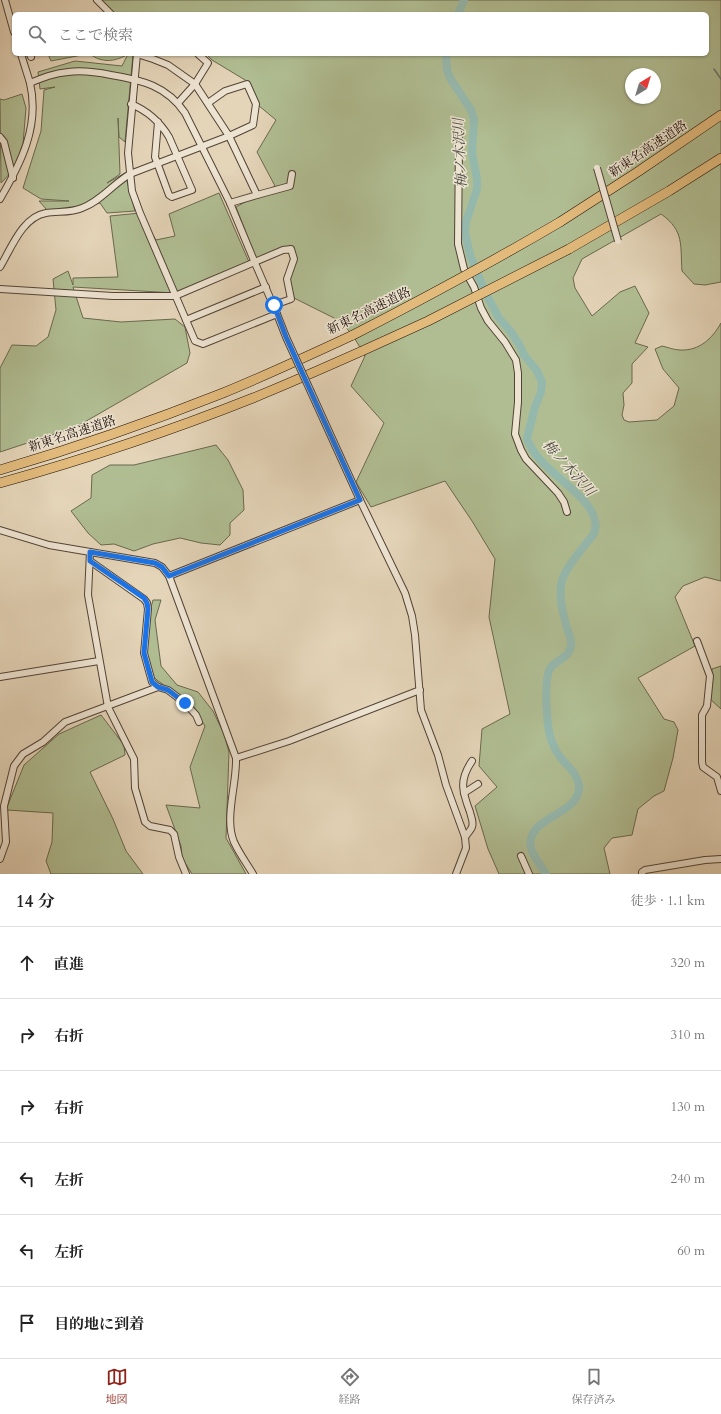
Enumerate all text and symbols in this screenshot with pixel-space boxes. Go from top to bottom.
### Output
search box [12,12,709,56]
icon: search [26,23,48,45]
text: ここで検索 [58,25,133,45]
north arrow [625,68,661,104]
water label: 梅ノ木沢川 [449,116,471,188]
street label: 新東名高速道路 [605,116,691,182]
street label: 新東名高速道路 [324,283,414,339]
route start [265,296,283,314]
street label: 新東名高速道路 [26,411,118,457]
water label: 梅ノ木沢川 [539,436,601,502]
route end [176,694,194,712]
text: 14 分 [16,890,55,913]
text: 徒歩 · 1.1 km [631,892,705,910]
icon: ahead [16,952,38,974]
text: 直進 [54,954,84,974]
text: 320 m [671,954,705,972]
icon: right [16,1024,38,1046]
text: 右折 [54,1026,84,1046]
text: 310 m [671,1026,705,1044]
icon: right [16,1096,38,1118]
text: 右折 [54,1098,84,1118]
text: 130 m [671,1098,705,1116]
icon: left [16,1168,38,1190]
text: 左折 [54,1170,84,1190]
text: 240 m [671,1170,705,1188]
icon: left [16,1240,38,1262]
text: 左折 [54,1242,84,1262]
text: 60 m [677,1242,705,1260]
icon: arrive [16,1312,38,1334]
text: 目的地に到着 [54,1314,144,1334]
tab: 地図 [106,1366,128,1407]
tab: 経路 [339,1366,361,1407]
tab: 保存済み [572,1366,616,1407]

